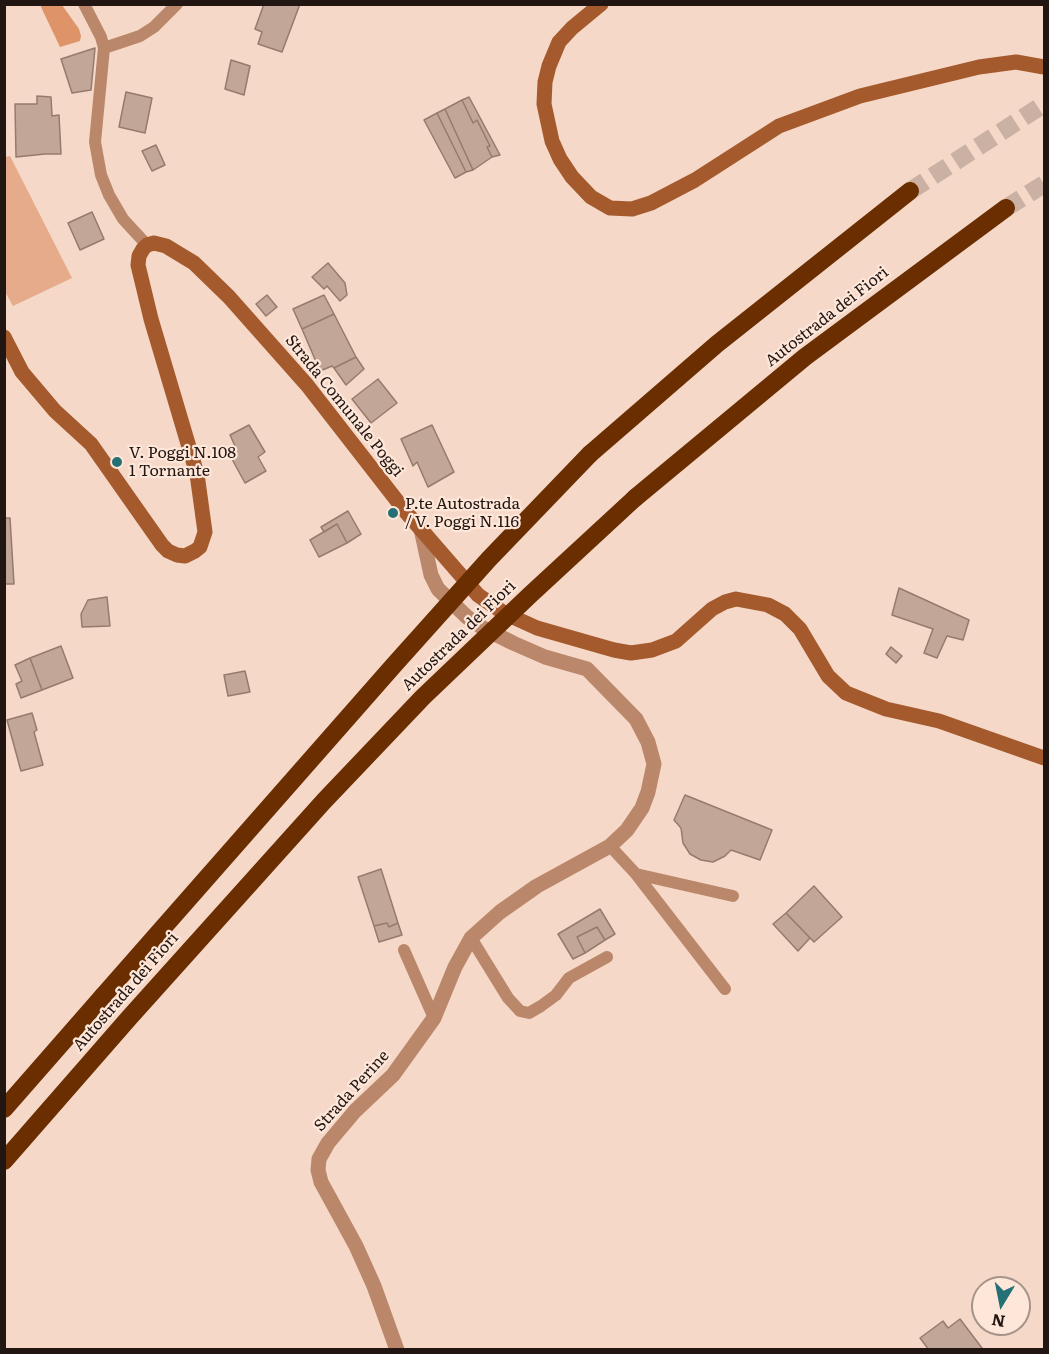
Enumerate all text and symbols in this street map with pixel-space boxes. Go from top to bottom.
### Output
street label: Autostrada dei Fiori [762,263,892,371]
street label: Strada Comunale Poggi [281,331,407,481]
place label: V. Poggi N.108 1 Tornante [129,443,236,481]
marker: V. Poggi N.108 1 Tornante [110,455,124,469]
place label: P.te Autostrada / V. Poggi N.116 [405,494,520,532]
marker: P.te Autostrada / V. Poggi N.116 [386,506,400,520]
street label: Autostrada dei Fiori [398,577,520,695]
street label: Autostrada dei Fiori [69,929,183,1055]
street label: Strada Perine [310,1046,394,1136]
north arrow [971,1276,1031,1336]
text: N [990,1309,1007,1335]

